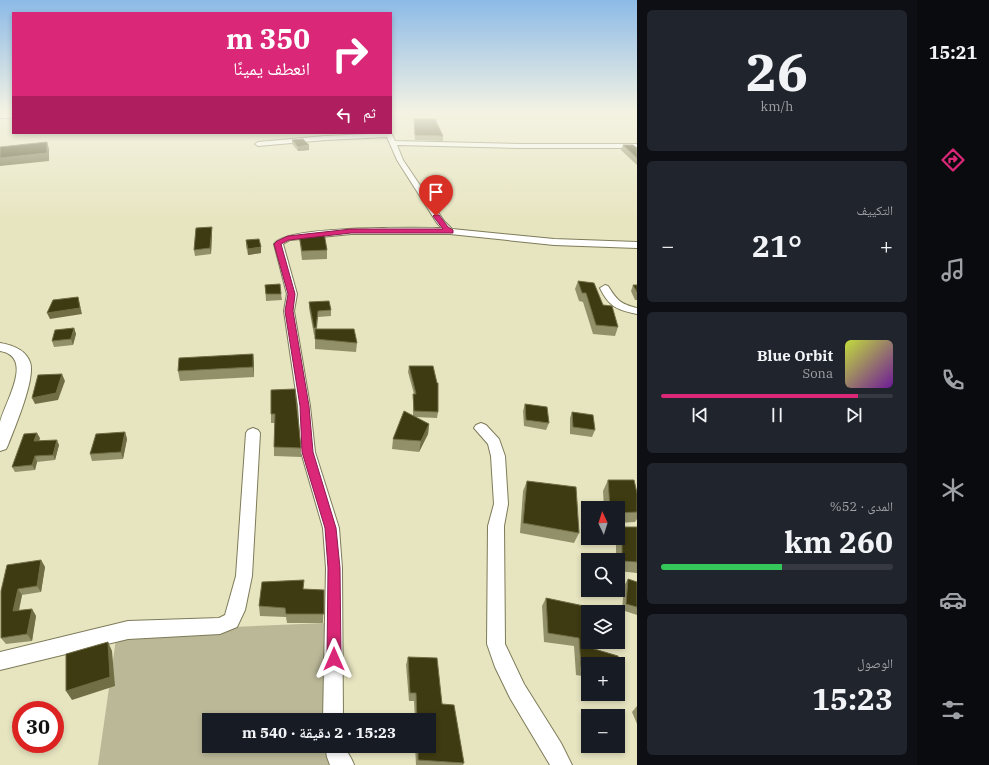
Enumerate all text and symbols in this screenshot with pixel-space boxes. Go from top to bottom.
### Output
text: 350 m [226,20,310,57]
icon: right [324,28,376,80]
text: 26 [746,38,808,105]
text: 15:21 [929,41,977,64]
text: انعطف يمينًا [233,57,310,80]
text: km/h [761,98,793,115]
text: ثم [363,103,376,122]
icon: left [333,104,355,126]
icon: directions [939,146,967,174]
pin [419,175,453,216]
icon: arrive [425,181,447,203]
text: التكييف [857,202,893,219]
text: 21° [752,226,802,265]
text: − [661,231,674,260]
text: + [880,231,893,260]
icon: music [939,256,967,284]
text: Blue Orbit [757,346,833,365]
text: Sona [803,365,833,382]
icon: phone [939,366,967,394]
icon: previous [689,404,711,426]
icon: pause [766,404,788,426]
icon: next [843,404,865,426]
icon: climate [939,476,967,504]
text: المدى · 52% [830,498,893,515]
north arrow [581,501,625,545]
map controls [581,501,625,753]
text: 260 km [784,522,893,561]
button: search [581,553,625,597]
icon: car [939,586,967,614]
button: layers [581,605,625,649]
position arrow [313,638,355,680]
text: الوصول [857,655,893,672]
button: + [581,657,625,701]
text: 15:23 [812,679,893,718]
icon: filters [939,696,967,724]
speed limit sign: 30 [12,701,64,753]
button: − [581,709,625,753]
text: 15:23 · 2 دقيقة · 540 m [242,723,396,742]

